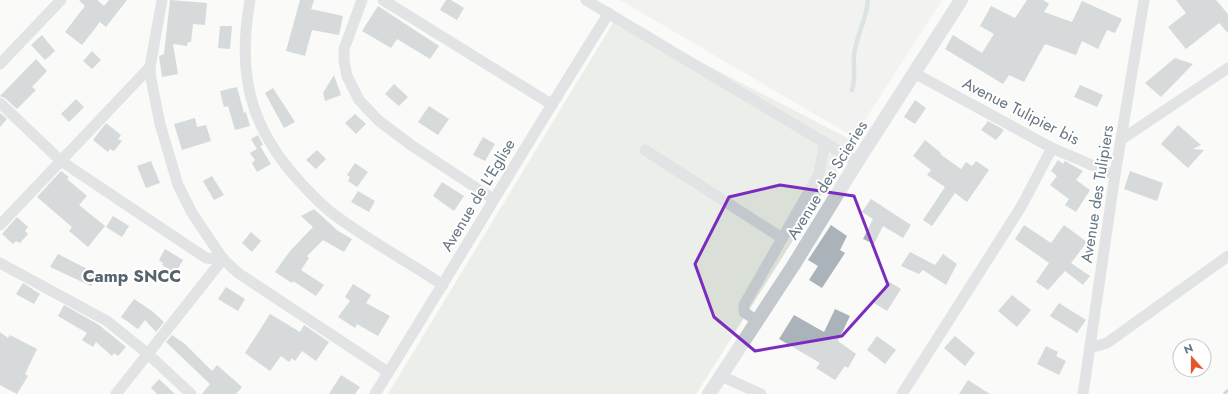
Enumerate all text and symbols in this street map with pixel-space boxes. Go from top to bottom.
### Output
street label: Avenue Tulipier bis [958,72,1084,150]
street label: Avenue des Scieries [781,116,873,244]
street label: Avenue des Tulipiers [1075,124,1119,264]
street label: Avenue de L'Eglise [435,134,521,256]
district label: Camp SNCC [83,264,181,288]
north arrow [1172,338,1212,378]
text: N [1181,340,1195,358]

